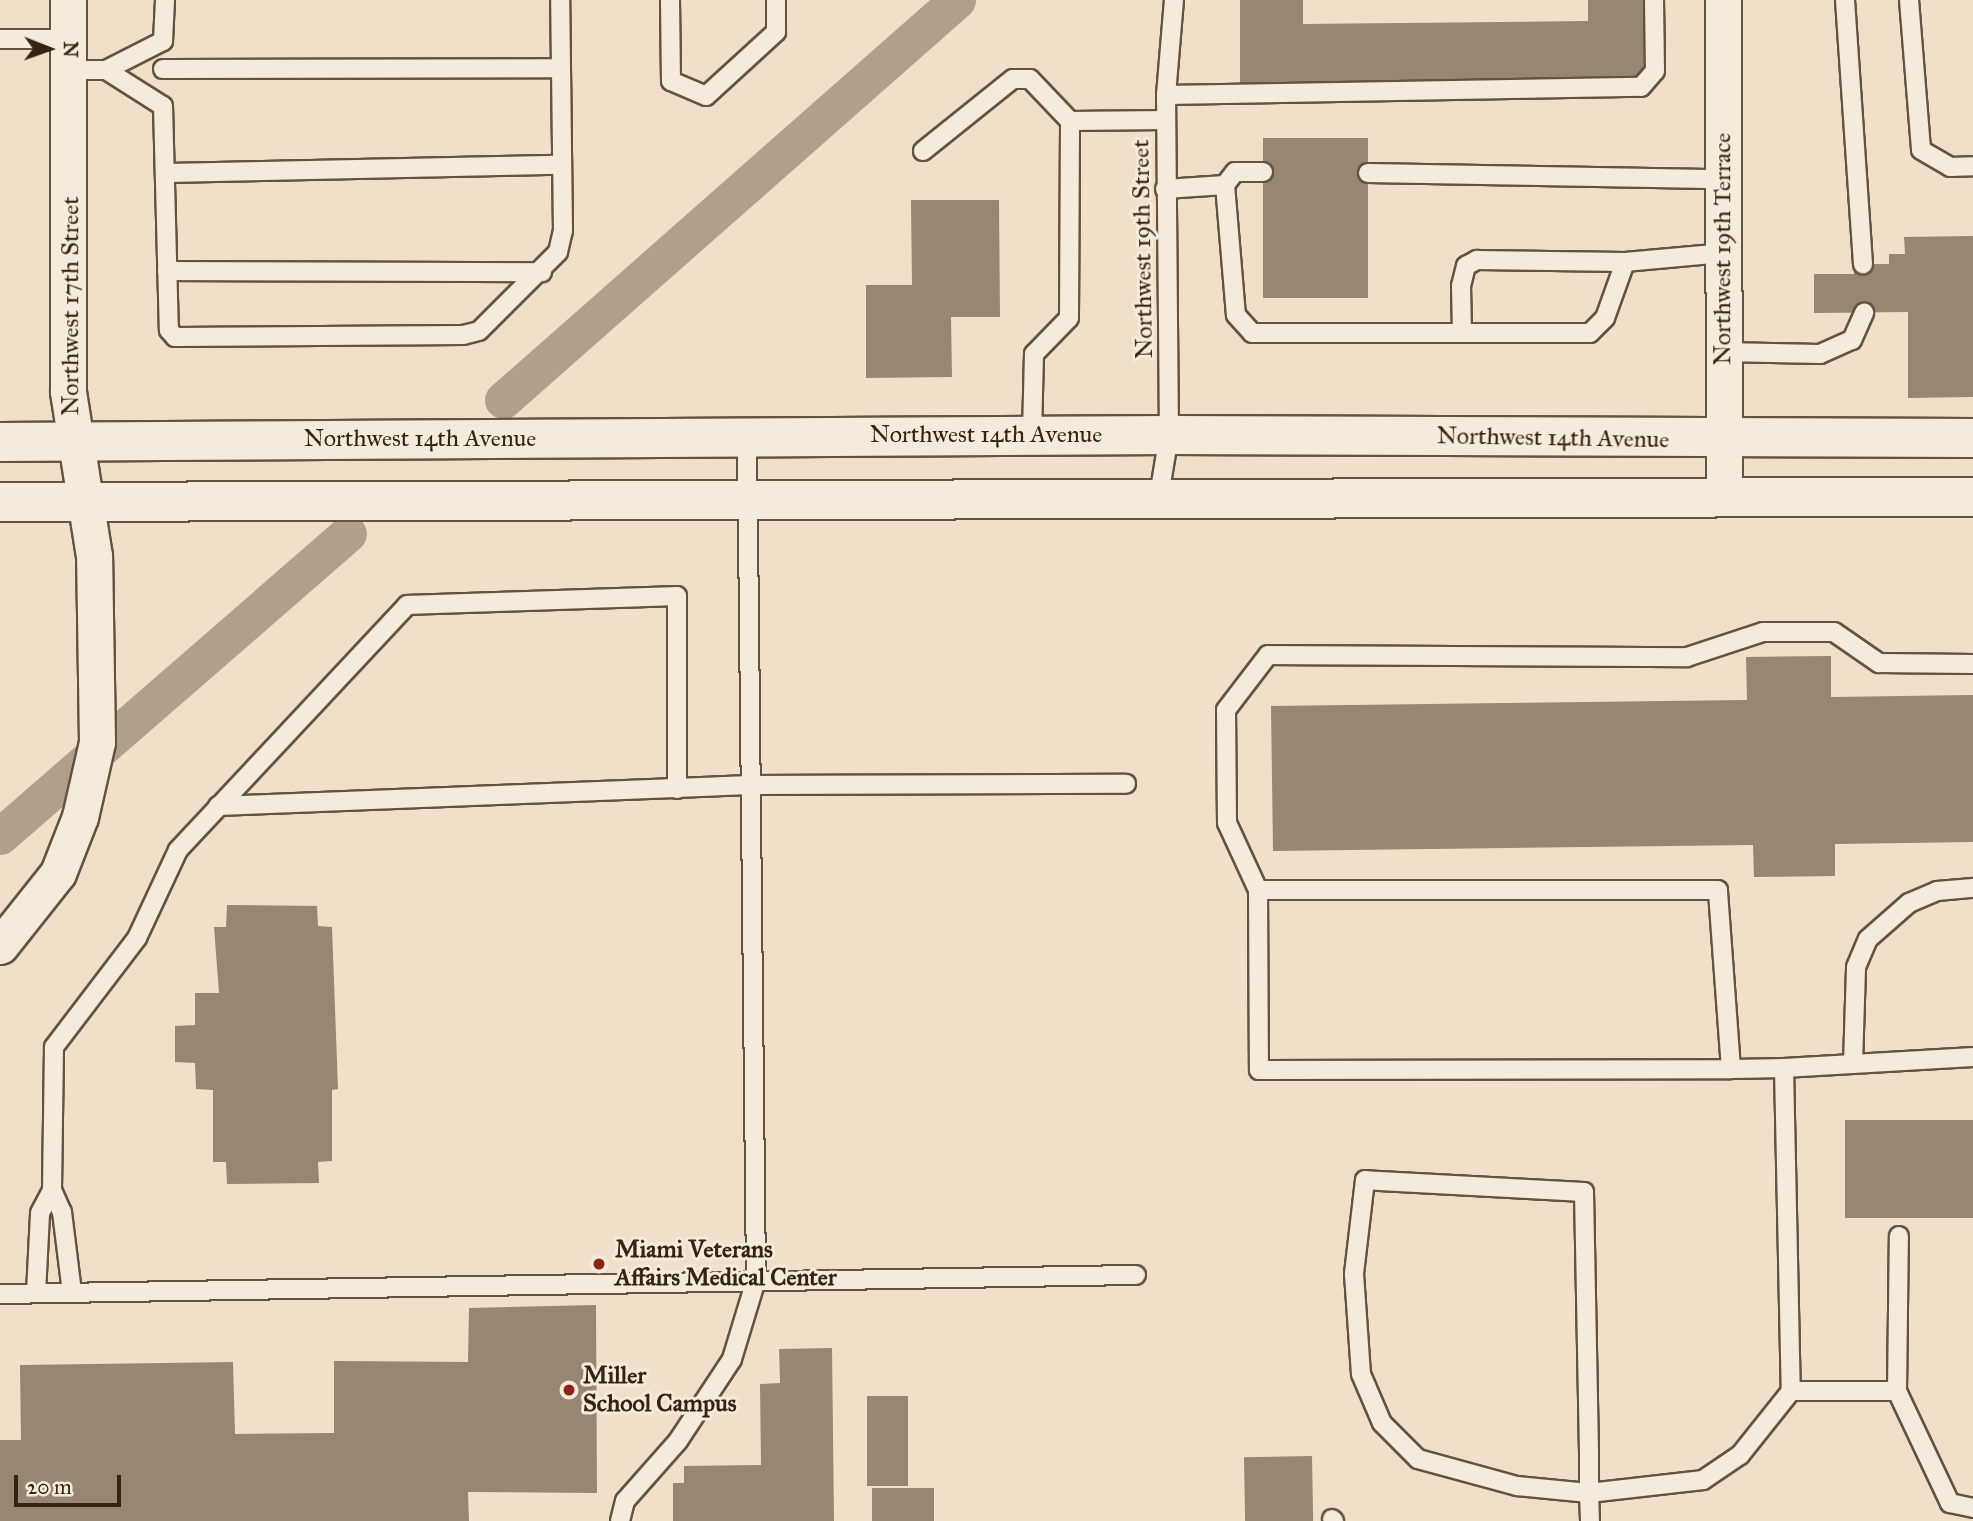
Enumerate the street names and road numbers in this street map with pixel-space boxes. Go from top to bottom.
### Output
street label: Northwest 19th Terrace [1709,133,1737,365]
street label: Northwest 19th Street [1127,139,1159,359]
street label: Northwest 17th Street [57,196,85,416]
street label: Northwest 14th Avenue [870,421,1102,449]
street label: Northwest 14th Avenue [1436,422,1670,454]
street label: Northwest 14th Avenue [304,425,536,453]

